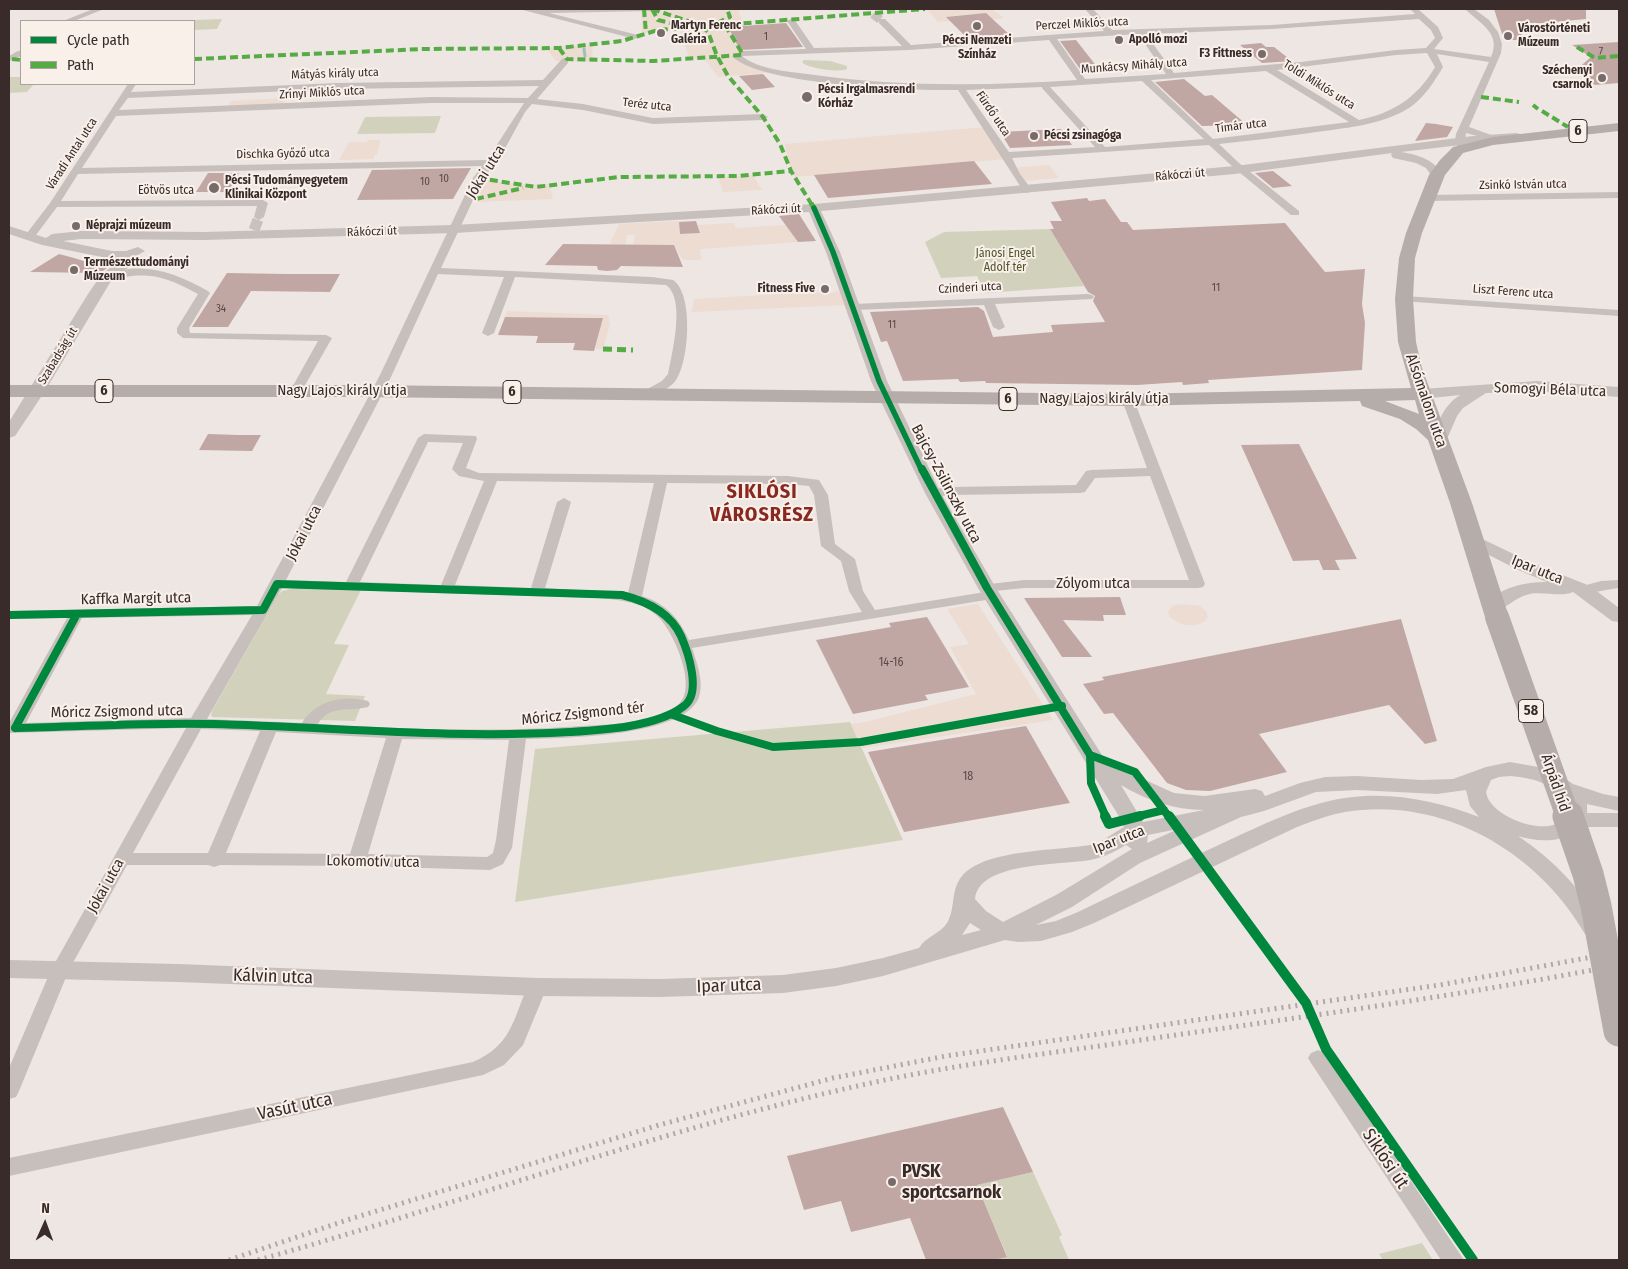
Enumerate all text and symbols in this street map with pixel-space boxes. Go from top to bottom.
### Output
street label: Perczel Miklós utca [1035,14,1129,34]
place label: Martyn Ferenc Galéria [671,19,741,47]
legend [20,20,195,85]
marker: Pécsi Nemzeti Színház [971,20,983,32]
place label: Várostörténeti Múzeum [1518,22,1590,50]
marker: Martyn Ferenc Galéria [655,27,667,39]
house number: 1 [764,30,768,44]
marker: Várostörténeti Múzeum [1502,30,1514,42]
text: Cycle path [67,31,130,49]
place label: Apolló mozi [1129,33,1187,47]
place label: Pécsi Nemzeti Színház [942,34,1012,62]
marker: Apolló mozi [1113,34,1125,46]
house number: 7 [1599,45,1603,59]
place label: F3 Fittness [1199,47,1252,61]
marker: F3 Fittness [1256,48,1268,60]
street label: Munkácsy Mihály utca [1080,55,1188,77]
text: Path [67,56,94,74]
street label: Toldi Miklós utca [1280,57,1358,113]
place label: Széchenyi csarnok [1542,64,1592,92]
street label: Mátyás király utca [291,65,379,83]
marker: Széchenyi csarnok [1596,72,1608,84]
place label: Pécsi Irgalmasrendi Kórház [818,83,915,111]
street label: Zrínyi Miklós utca [279,84,365,102]
street label: Fürdő utca [973,89,1013,139]
marker: Pécsi Irgalmasrendi Kórház [800,90,814,104]
street label: Teréz utca [622,95,672,115]
street label: Váradi Antal utca [43,115,101,193]
street label: Tímár utca [1215,116,1267,136]
road number: 6 [1569,120,1587,142]
place label: Pécsi zsinagóga [1044,129,1122,143]
marker: Pécsi zsinagóga [1028,130,1040,142]
street label: Jókai utca [463,142,509,202]
street label: Dischka Győző utca [236,146,330,162]
street label: Rákóczi út [1154,166,1206,184]
house number: 10 [439,172,449,186]
place label: Pécsi Tudományegyetem Klinikai Központ [225,174,348,202]
house number: 10 [420,175,430,189]
street label: Zsinkó István utca [1479,177,1567,193]
marker: Pécsi Tudományegyetem Klinikai Központ [207,181,221,195]
street label: Eötvös utca [138,184,194,198]
street label: Rákóczi út [751,202,801,218]
place label: Néprajzi múzeum [86,219,171,233]
marker: Néprajzi múzeum [70,220,82,232]
street label: Rákóczi út [347,224,397,240]
park label: Jánosi Engel Adolf tér [975,247,1035,275]
place label: Természettudományi Múzeum [84,256,189,284]
marker: Természettudományi Múzeum [68,264,80,276]
street label: Czinderi utca [938,279,1002,297]
house number: 11 [1212,281,1220,295]
place label: Fitness Five [758,282,815,296]
street label: Liszt Ferenc utca [1472,282,1554,302]
marker: Fitness Five [819,283,831,295]
house number: 34 [216,302,226,316]
house number: 11 [888,318,896,332]
street label: Szabadság út [35,325,81,387]
street label: Alsómalom utca [1402,352,1450,450]
street label: Somogyi Béla utca [1494,379,1606,401]
road number: 6 [95,380,113,402]
road number: 6 [503,381,521,404]
street label: Nagy Lajos király útja [277,382,407,400]
road number: 6 [999,388,1017,410]
street label: Nagy Lajos király útja [1039,390,1169,408]
street label: Bajcsy-Zsilinszky utca [907,422,985,546]
district label: SIKLÓSI VÁROSRÉSZ [709,480,815,527]
street label: Jókai utca [282,502,326,564]
street label: Ipar utca [1509,552,1565,588]
street label: Zólyom utca [1056,575,1130,593]
street label: Kaffka Margit utca [81,589,191,609]
house number: 14-16 [879,656,903,670]
street label: Móricz Zsigmond tér [521,699,645,729]
road number: 58 [1518,699,1544,722]
street label: Móricz Zsigmond utca [51,702,183,722]
street label: Árpád híd [1537,752,1573,814]
house number: 18 [963,770,973,784]
street label: Ipar utca [1091,822,1147,858]
street label: Lokomotív utca [326,852,420,872]
street label: Jókai utca [84,856,128,916]
street label: Kálvin utca [233,965,313,989]
street label: Ipar utca [696,974,762,998]
street label: Vasút utca [256,1089,334,1125]
street label: Siklósi út [1357,1125,1413,1193]
place label: PVSK sportcsarnok [902,1161,1001,1204]
marker: PVSK sportcsarnok [886,1176,898,1188]
north arrow [20,1199,70,1249]
text: N [41,1200,50,1217]

